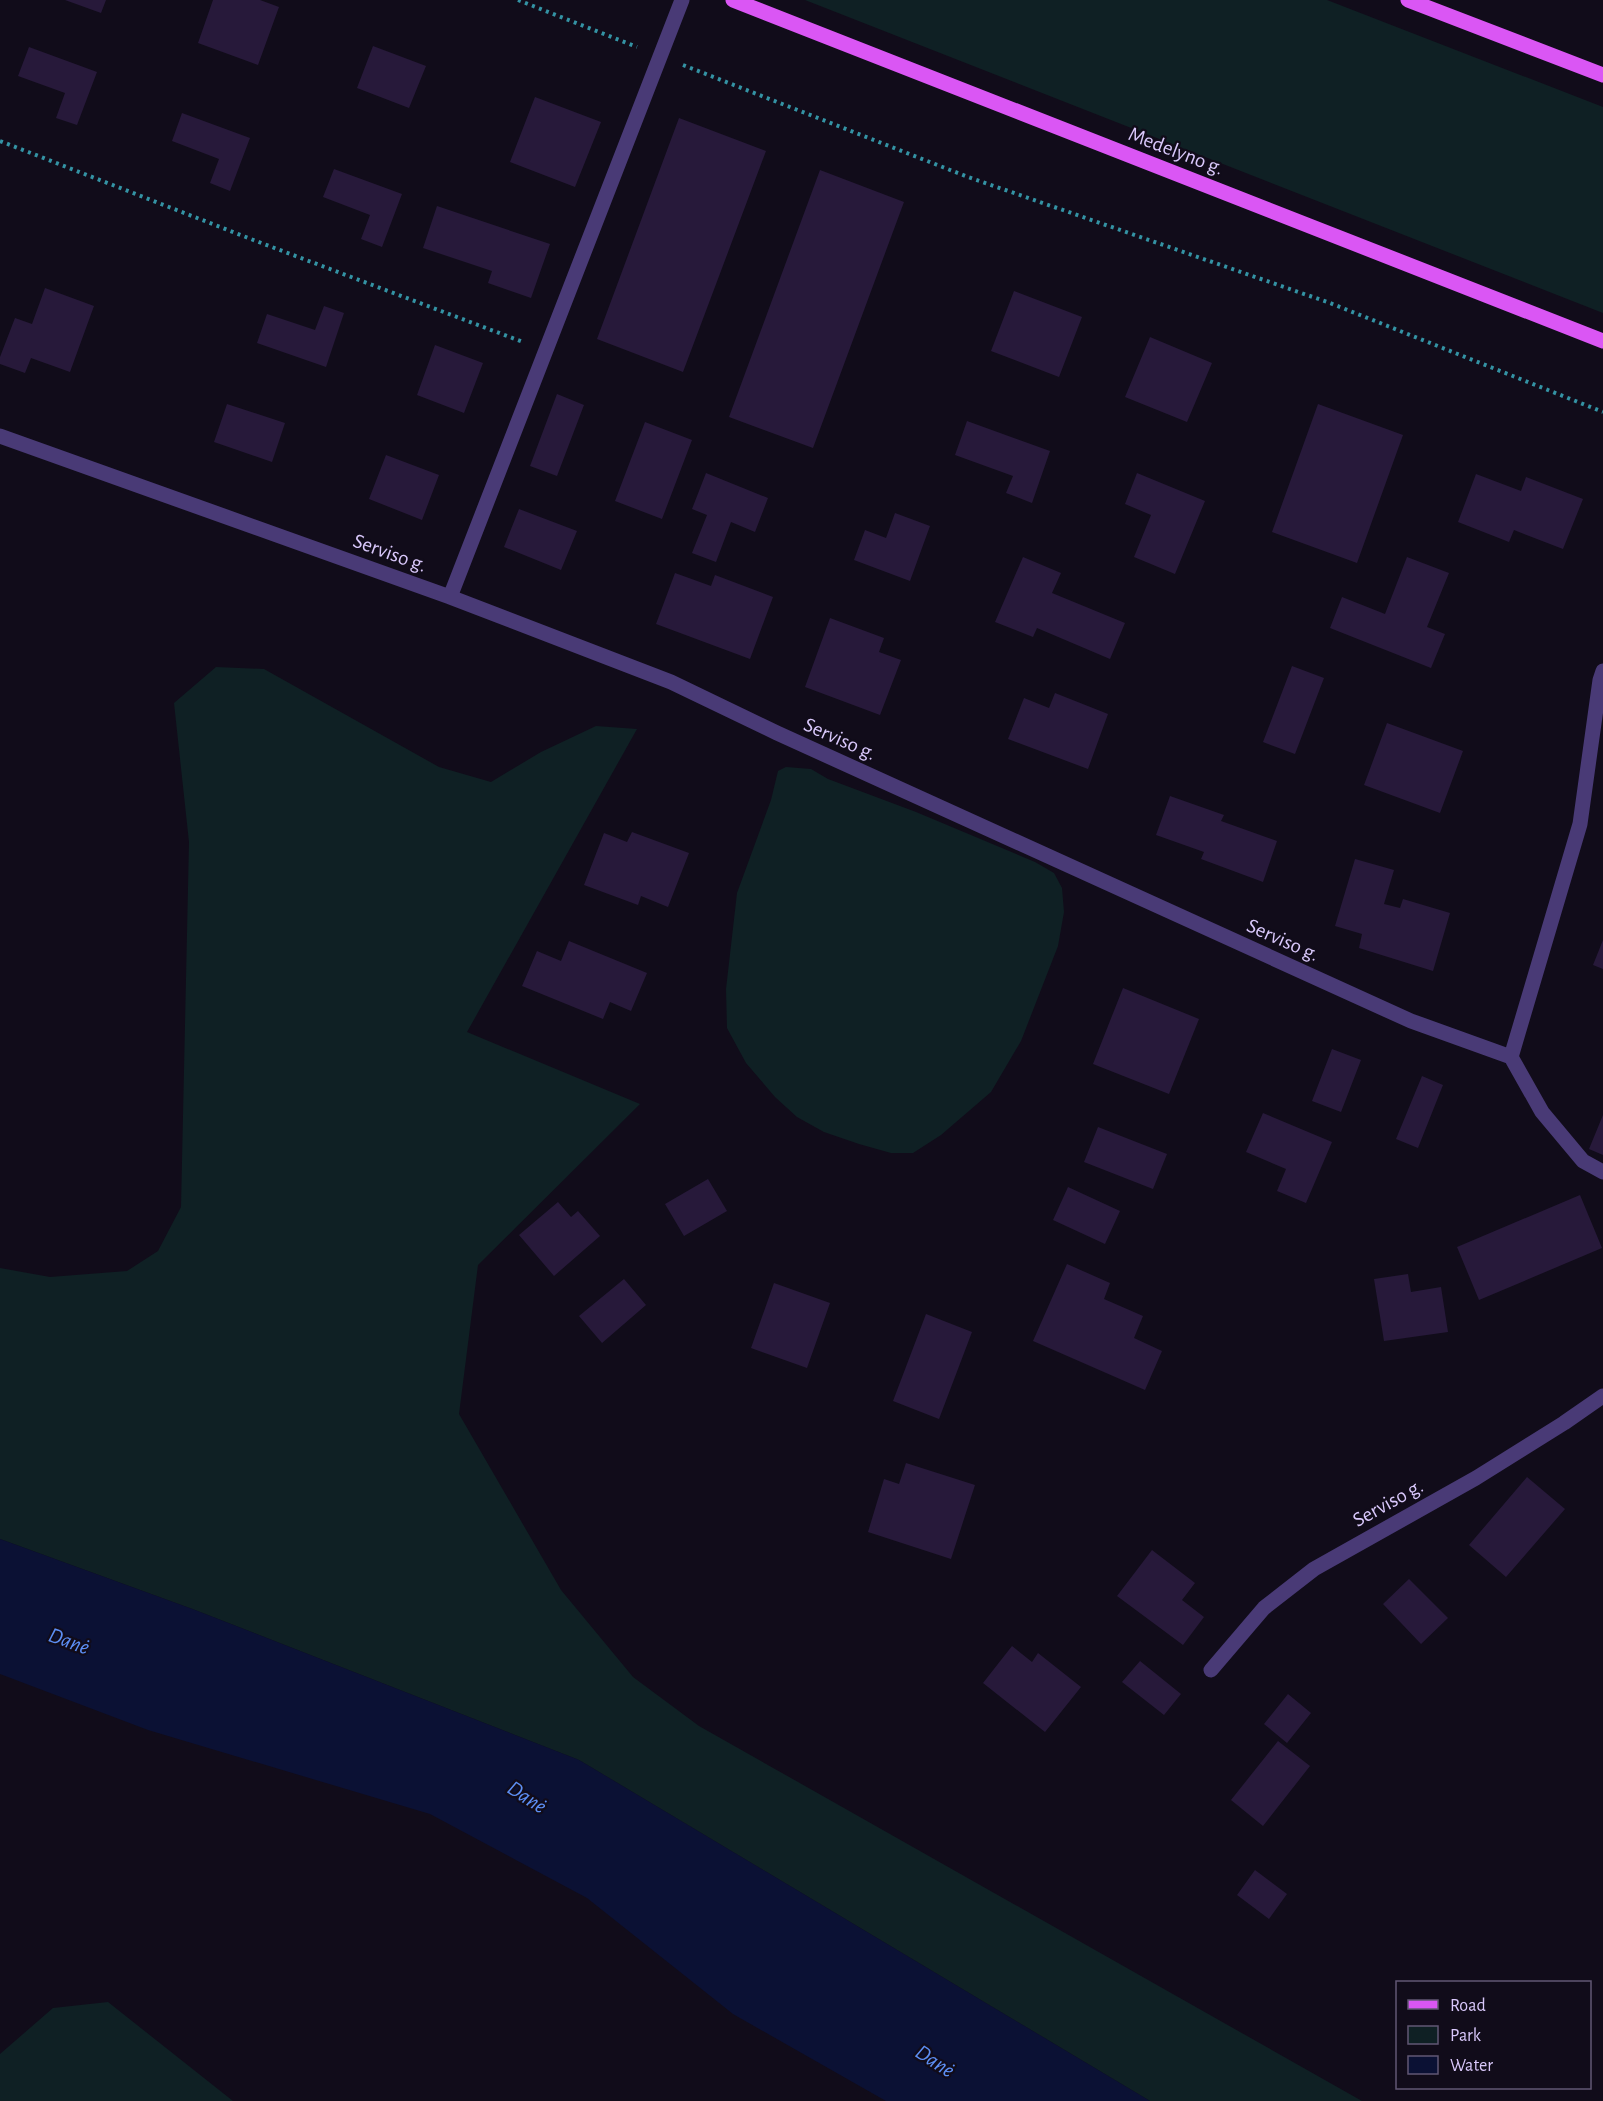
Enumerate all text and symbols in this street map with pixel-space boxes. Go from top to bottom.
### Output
street label: Medelyno g. [1125,123,1227,179]
street label: Serviso g. [350,530,430,576]
street label: Serviso g. [801,714,879,764]
street label: Serviso g. [1244,915,1322,965]
street label: Serviso g. [1349,1475,1427,1531]
water label: Danė [46,1623,92,1659]
water label: Danė [503,1776,551,1818]
legend [1396,1981,1591,2089]
text: Road [1450,1997,1486,2015]
text: Park [1450,2027,1482,2045]
water label: Danė [911,2040,959,2082]
text: Water [1450,2057,1493,2075]

